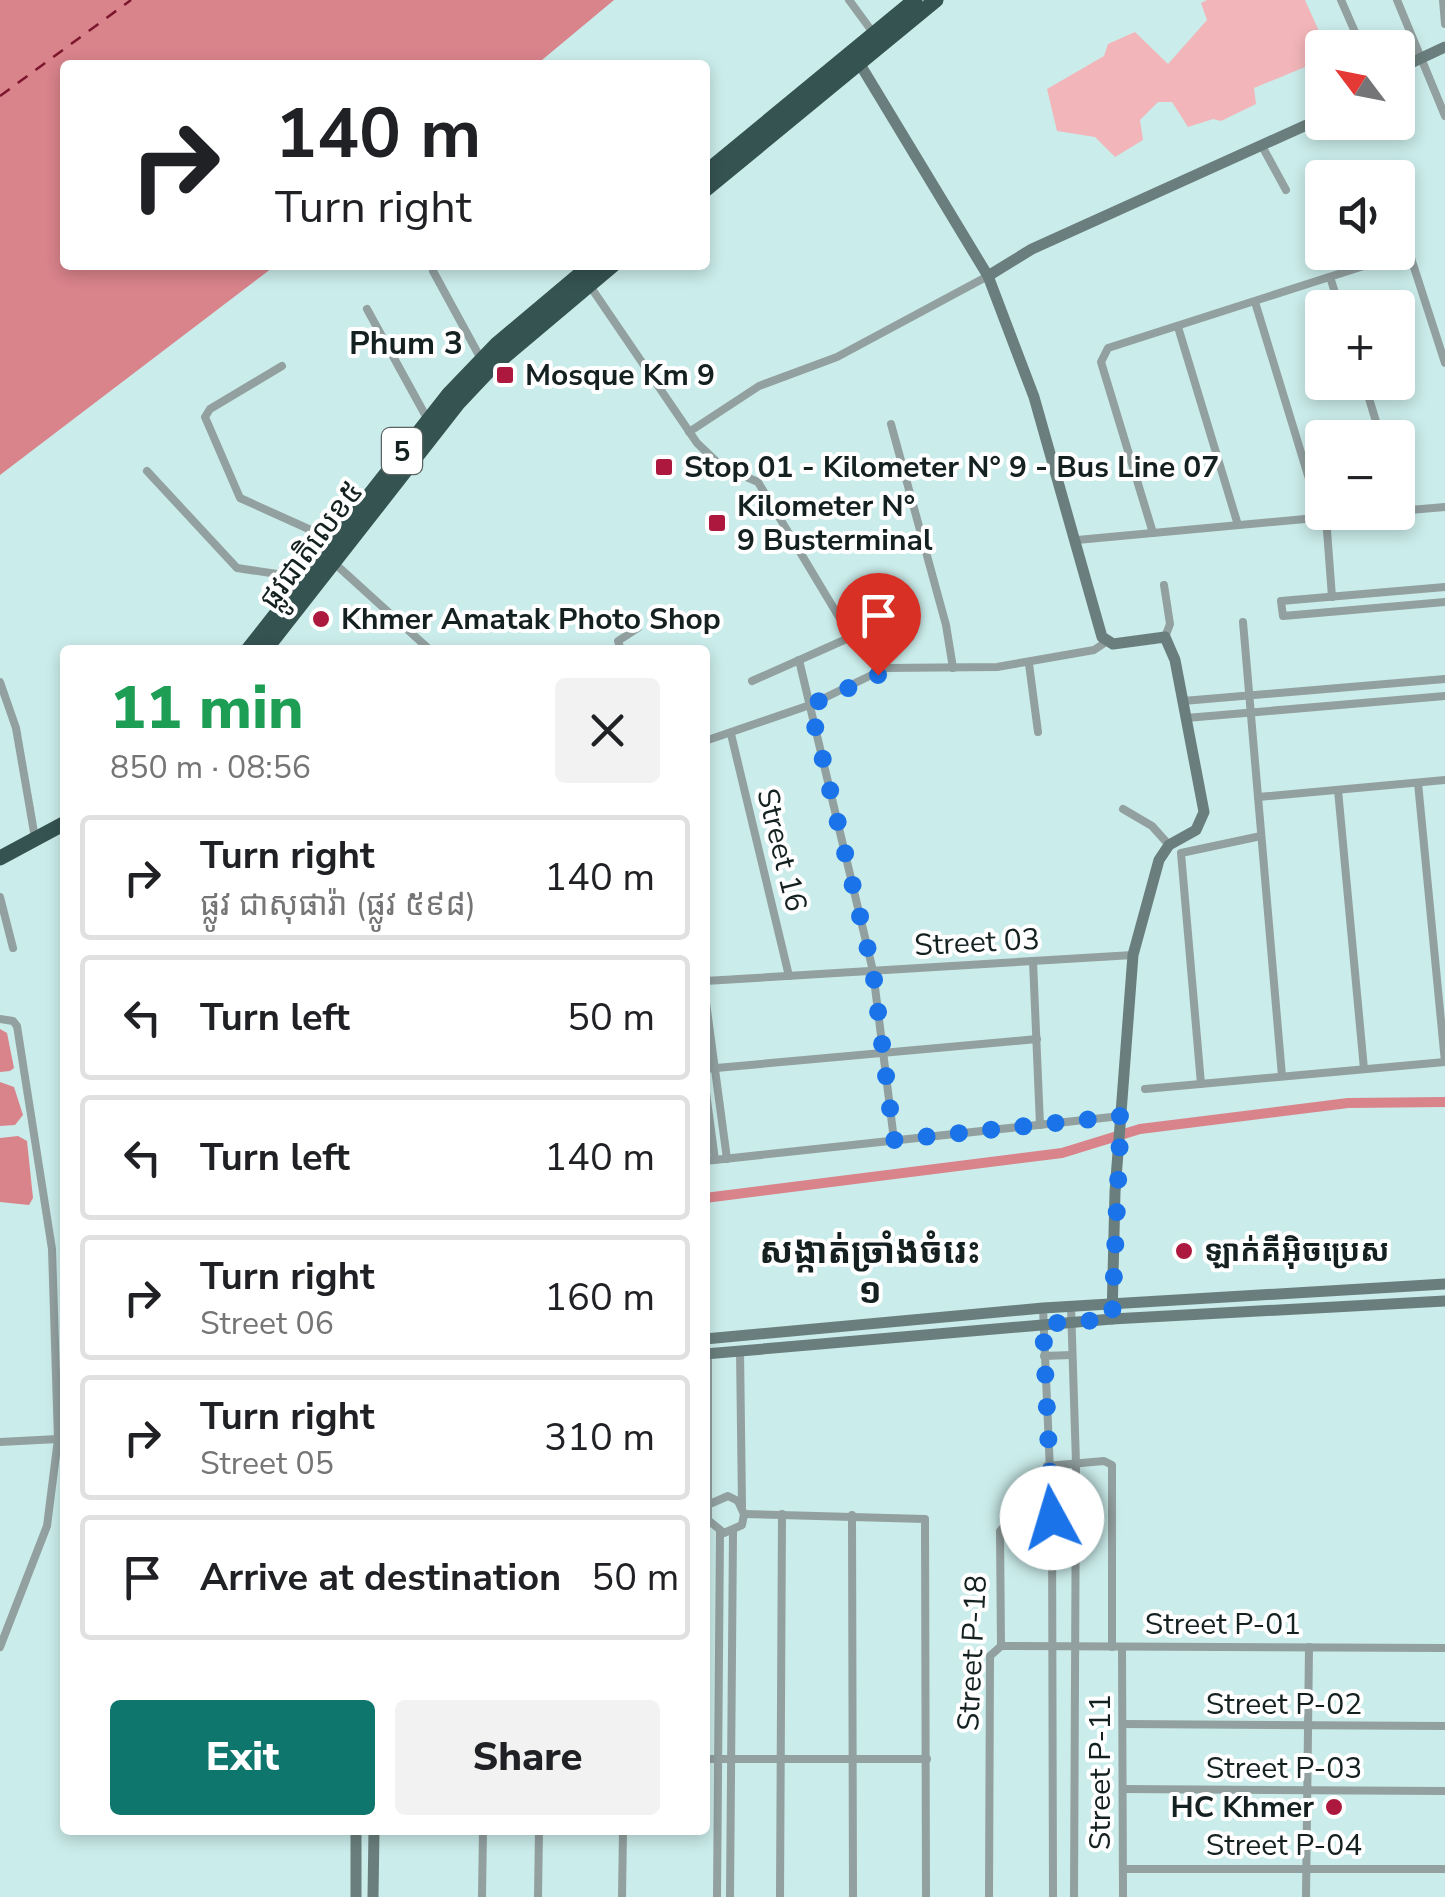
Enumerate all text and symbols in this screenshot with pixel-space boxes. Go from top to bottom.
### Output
north arrow [1305,30,1415,140]
map controls [1305,30,1415,530]
text: 140 m [275,86,481,182]
icon: right [110,100,240,230]
button: sound [1305,160,1415,270]
text: Turn right [275,177,472,238]
button: + [1305,290,1415,400]
district label: Phum 3 [349,322,463,365]
place label: Mosque Km 9 [525,355,715,396]
marker: Mosque Km 9 [494,364,516,386]
button: − [1305,420,1415,530]
road number: 5 [382,428,422,474]
place label: Stop 01 - Kilometer N° 9 - Bus Line 07 [684,447,1219,488]
marker: Stop 01 - Kilometer N° 9 - Bus Line 07 [653,456,675,478]
street label: ផ្លូវជាតិលេខ៥ [250,473,377,621]
place label: Kilometer N° 9 Busterminal [737,486,933,561]
marker: Kilometer N° 9 Busterminal [706,512,728,534]
pin [836,573,921,676]
icon: arrive [851,588,906,643]
place label: Khmer Amatak Photo Shop [341,599,721,640]
marker: Khmer Amatak Photo Shop [310,608,332,630]
text: 11 min [110,667,304,749]
button: close [555,678,660,783]
text: 850 m · 08:56 [110,746,311,789]
street label: Street 16 [746,784,817,916]
text: Turn right [200,830,375,881]
icon: right [115,850,170,905]
text: 140 m [544,852,655,903]
text: ផ្លូវ ជាសុផារ៉ា (ផ្លូវ ៥៩៨) [200,883,476,926]
street label: Street 03 [913,919,1041,966]
icon: left [115,990,170,1045]
text: Turn left [200,992,350,1043]
text: 50 m [567,992,655,1043]
icon: left [115,1130,170,1185]
text: Turn left [200,1132,350,1183]
text: 140 m [544,1132,655,1183]
district label: សង្កាត់ច្រាំងចំរេះ ១ [759,1228,981,1315]
place label: ឡាក់គីអ៊ិចប្រេស [1204,1231,1389,1272]
marker: ឡាក់គីអ៊ិចប្រេស [1173,1240,1195,1262]
text: Turn right [200,1251,375,1302]
icon: right [115,1270,170,1325]
text: 160 m [544,1272,655,1323]
text: Street 06 [200,1302,334,1345]
text: Turn right [200,1391,375,1442]
icon: right [115,1410,170,1465]
text: 310 m [544,1412,655,1463]
text: Street 05 [200,1442,334,1485]
position arrow [1000,1466,1104,1570]
icon: arrive [115,1550,170,1605]
text: Arrive at destination [200,1552,561,1603]
text: 50 m [591,1552,679,1603]
street label: Street P-18 [948,1574,997,1732]
street label: Street P-01 [1145,1604,1301,1645]
street label: Street P-02 [1206,1684,1362,1725]
street label: Street P-11 [1080,1694,1121,1850]
button: Exit [110,1700,375,1815]
button: Share [395,1700,660,1815]
street label: Street P-03 [1206,1748,1362,1789]
place label: HC Khmer [1171,1787,1314,1828]
marker: HC Khmer [1323,1796,1345,1818]
street label: Street P-04 [1206,1825,1362,1866]

